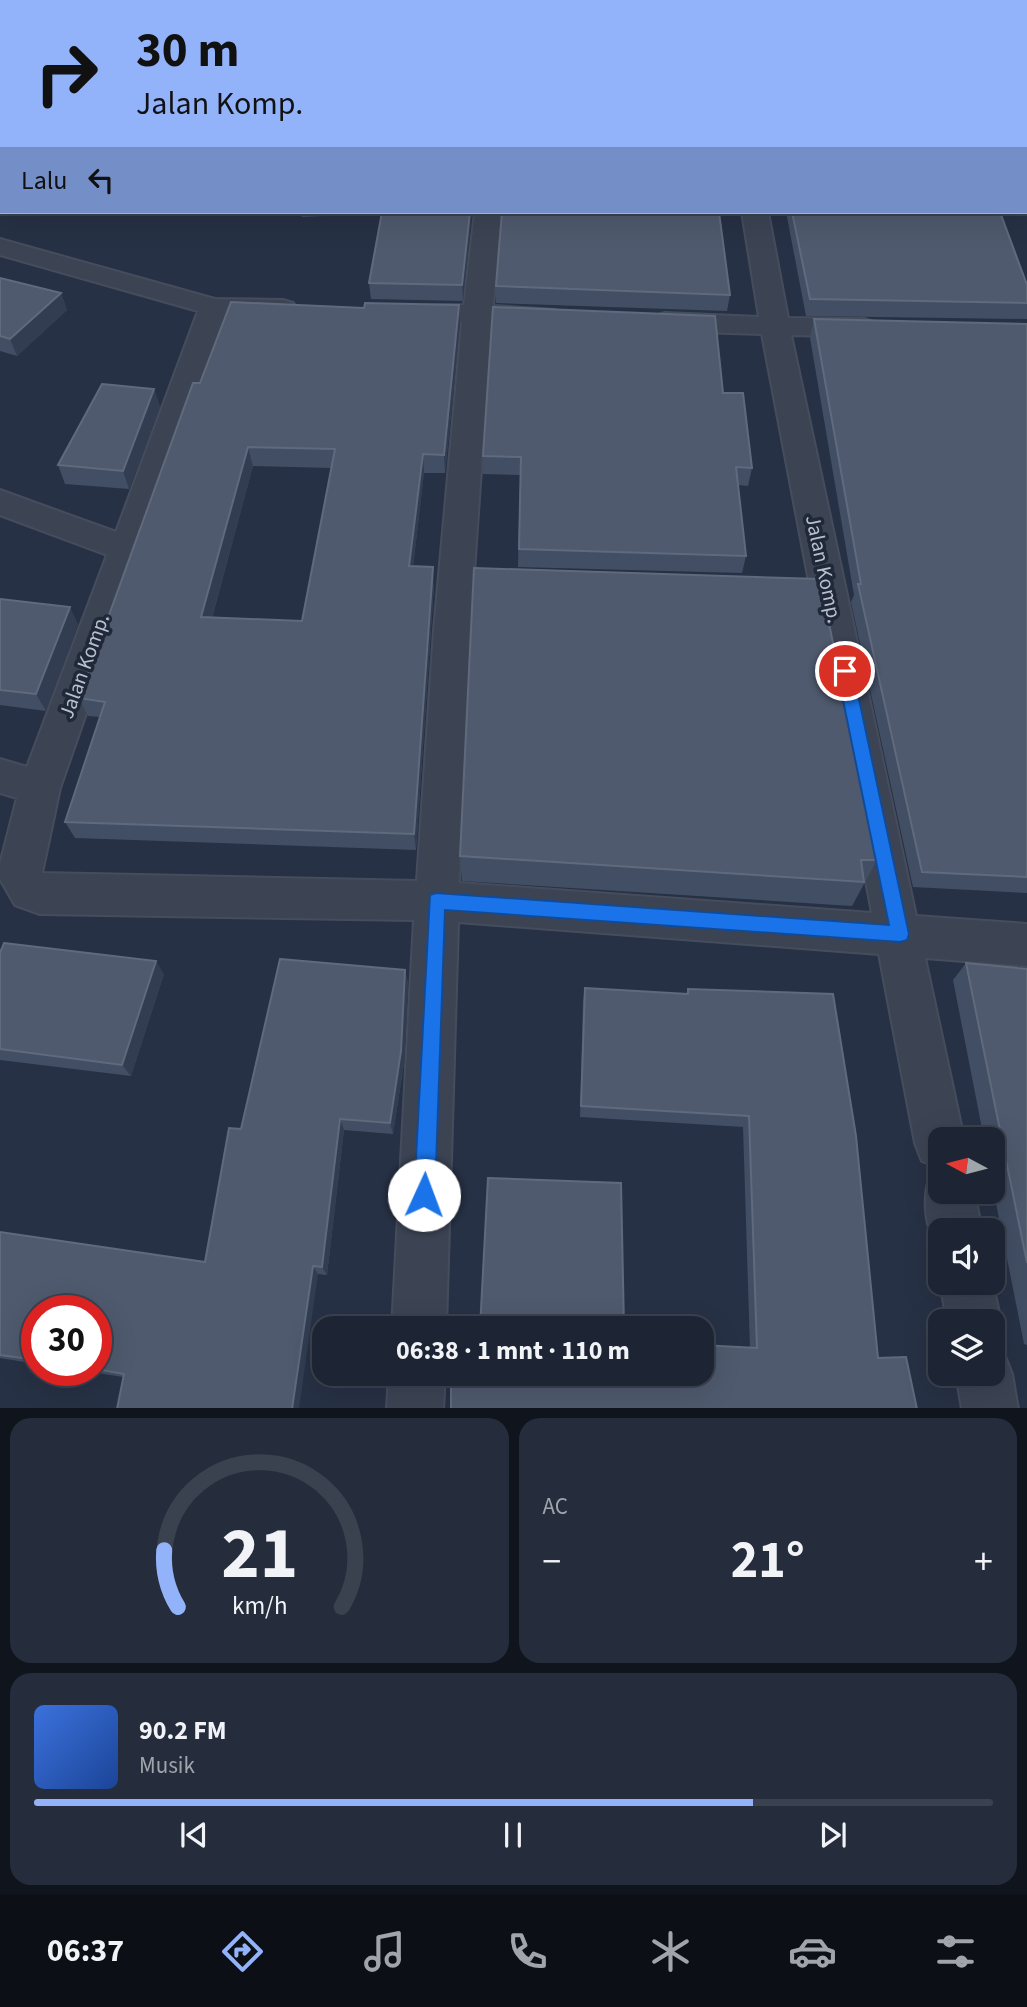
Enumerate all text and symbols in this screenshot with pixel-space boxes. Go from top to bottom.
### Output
text: 30 m [136,16,240,86]
icon: right [21,28,112,119]
text: Jalan Komp. [136,81,303,127]
icon: left [82,161,120,199]
text: Lalu [21,162,68,199]
street label: Jalan Komp. [798,512,850,626]
street label: Jalan Komp. [51,609,117,723]
pin [815,641,875,701]
icon: arrive [826,652,864,690]
north arrow [928,1127,1004,1204]
map controls [928,1127,1005,1386]
position arrow [387,1158,461,1232]
button: sound [928,1218,1005,1295]
speed limit sign: 30 [21,1295,112,1386]
button: layers [928,1309,1005,1386]
text: 06:38 · 1 mnt · 110 m [396,1332,630,1369]
text: AC [543,1490,568,1523]
text: 21 [221,1502,298,1606]
text: 21° [731,1524,805,1598]
text: − [543,1535,561,1589]
text: + [974,1535,993,1589]
text: km/h [232,1587,287,1623]
text: 90.2 FM [139,1712,227,1749]
text: Musik [139,1749,195,1782]
icon: previous [175,1816,213,1854]
icon: pause [494,1816,532,1854]
icon: next [814,1816,852,1854]
icon: directions [218,1927,267,1976]
icon: music [360,1927,409,1976]
icon: phone [503,1927,552,1976]
icon: climate [646,1927,695,1976]
icon: car [788,1927,837,1976]
icon: filters [931,1927,980,1976]
text: 06:37 [47,1928,124,1974]

